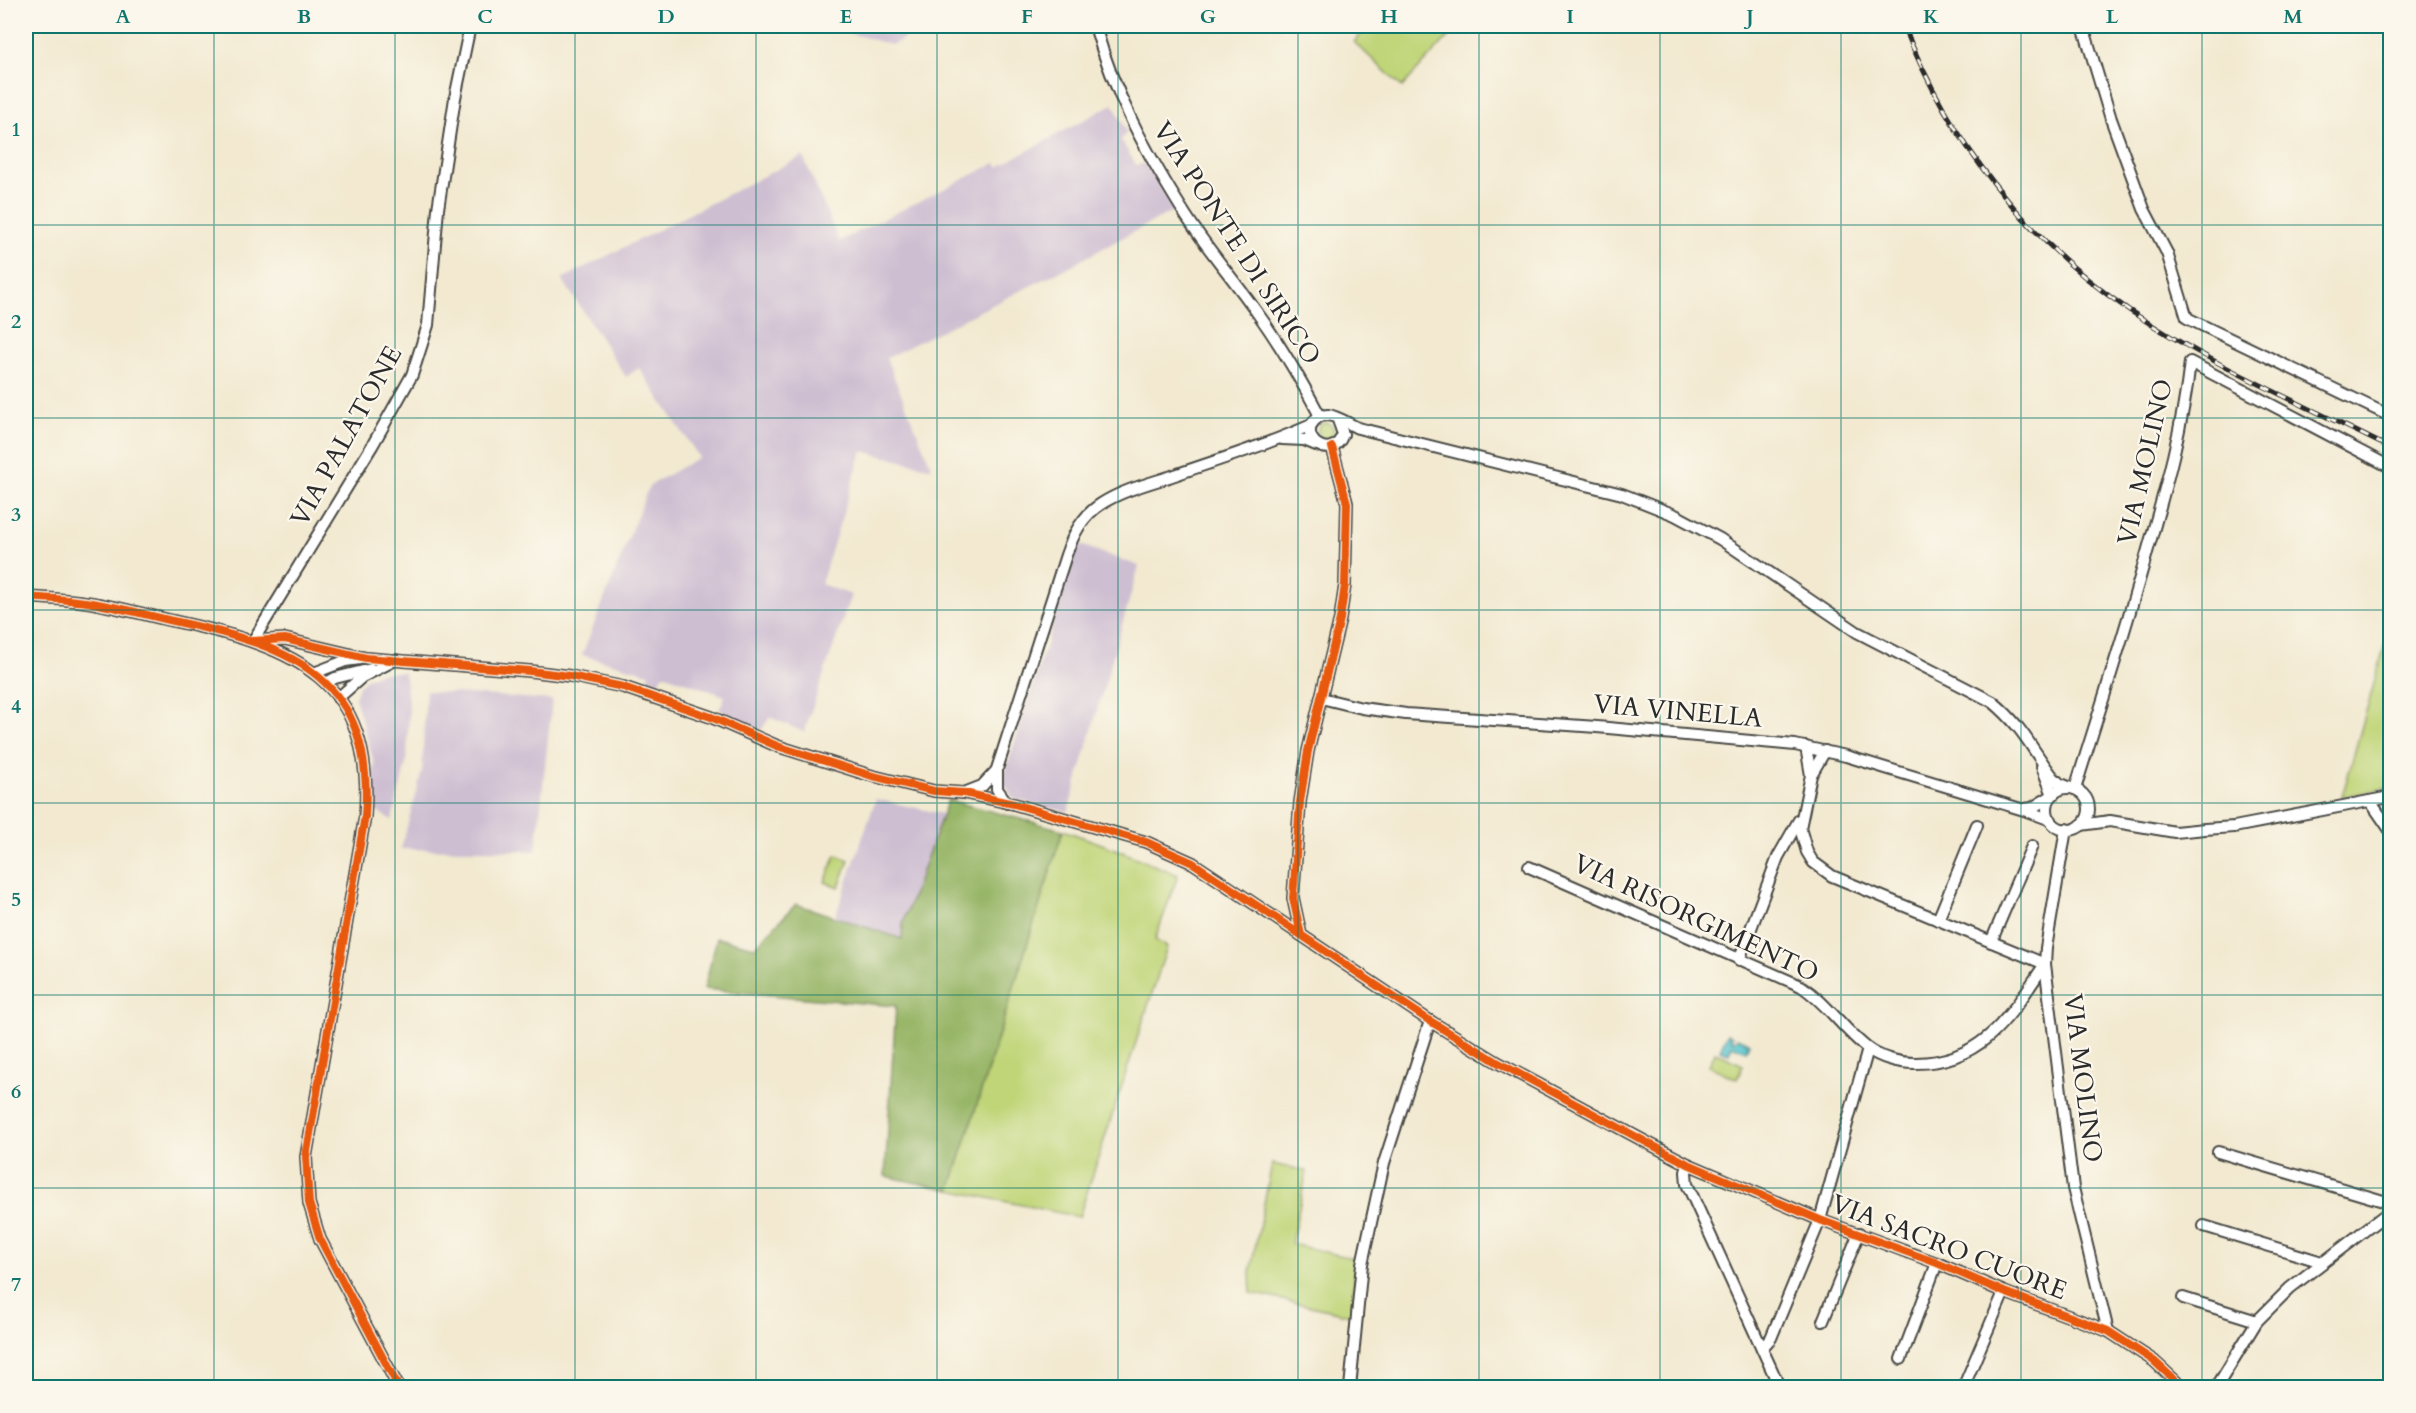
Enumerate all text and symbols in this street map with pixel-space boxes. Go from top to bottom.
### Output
text: A [115,3,131,30]
text: B [297,3,311,30]
text: C [477,3,493,30]
text: D [657,3,675,30]
text: E [840,3,852,30]
text: F [1021,3,1033,30]
text: G [1200,3,1216,30]
text: H [1380,3,1398,30]
text: I [1566,3,1574,30]
text: J [1743,3,1754,30]
text: K [1923,3,1940,30]
text: L [2106,3,2119,30]
text: M [2283,3,2303,30]
street label: VIA PONTE DI SIRICO [1145,115,1329,371]
text: 1 [11,116,21,143]
text: 2 [11,308,21,335]
street label: VIA PALATONE [282,339,410,533]
street label: VIA MOLINO [2109,375,2181,549]
text: 3 [11,501,21,528]
street label: VIA VINELLA [1592,686,1765,736]
text: 4 [11,693,21,720]
street label: VIA RISORGIMENTO [1567,846,1825,990]
text: 5 [11,886,21,913]
street label: VIA MOLINO [2055,992,2111,1164]
text: 6 [11,1078,21,1105]
street label: VIA SACRO CUORE [1826,1186,2072,1308]
text: 7 [11,1271,21,1298]

